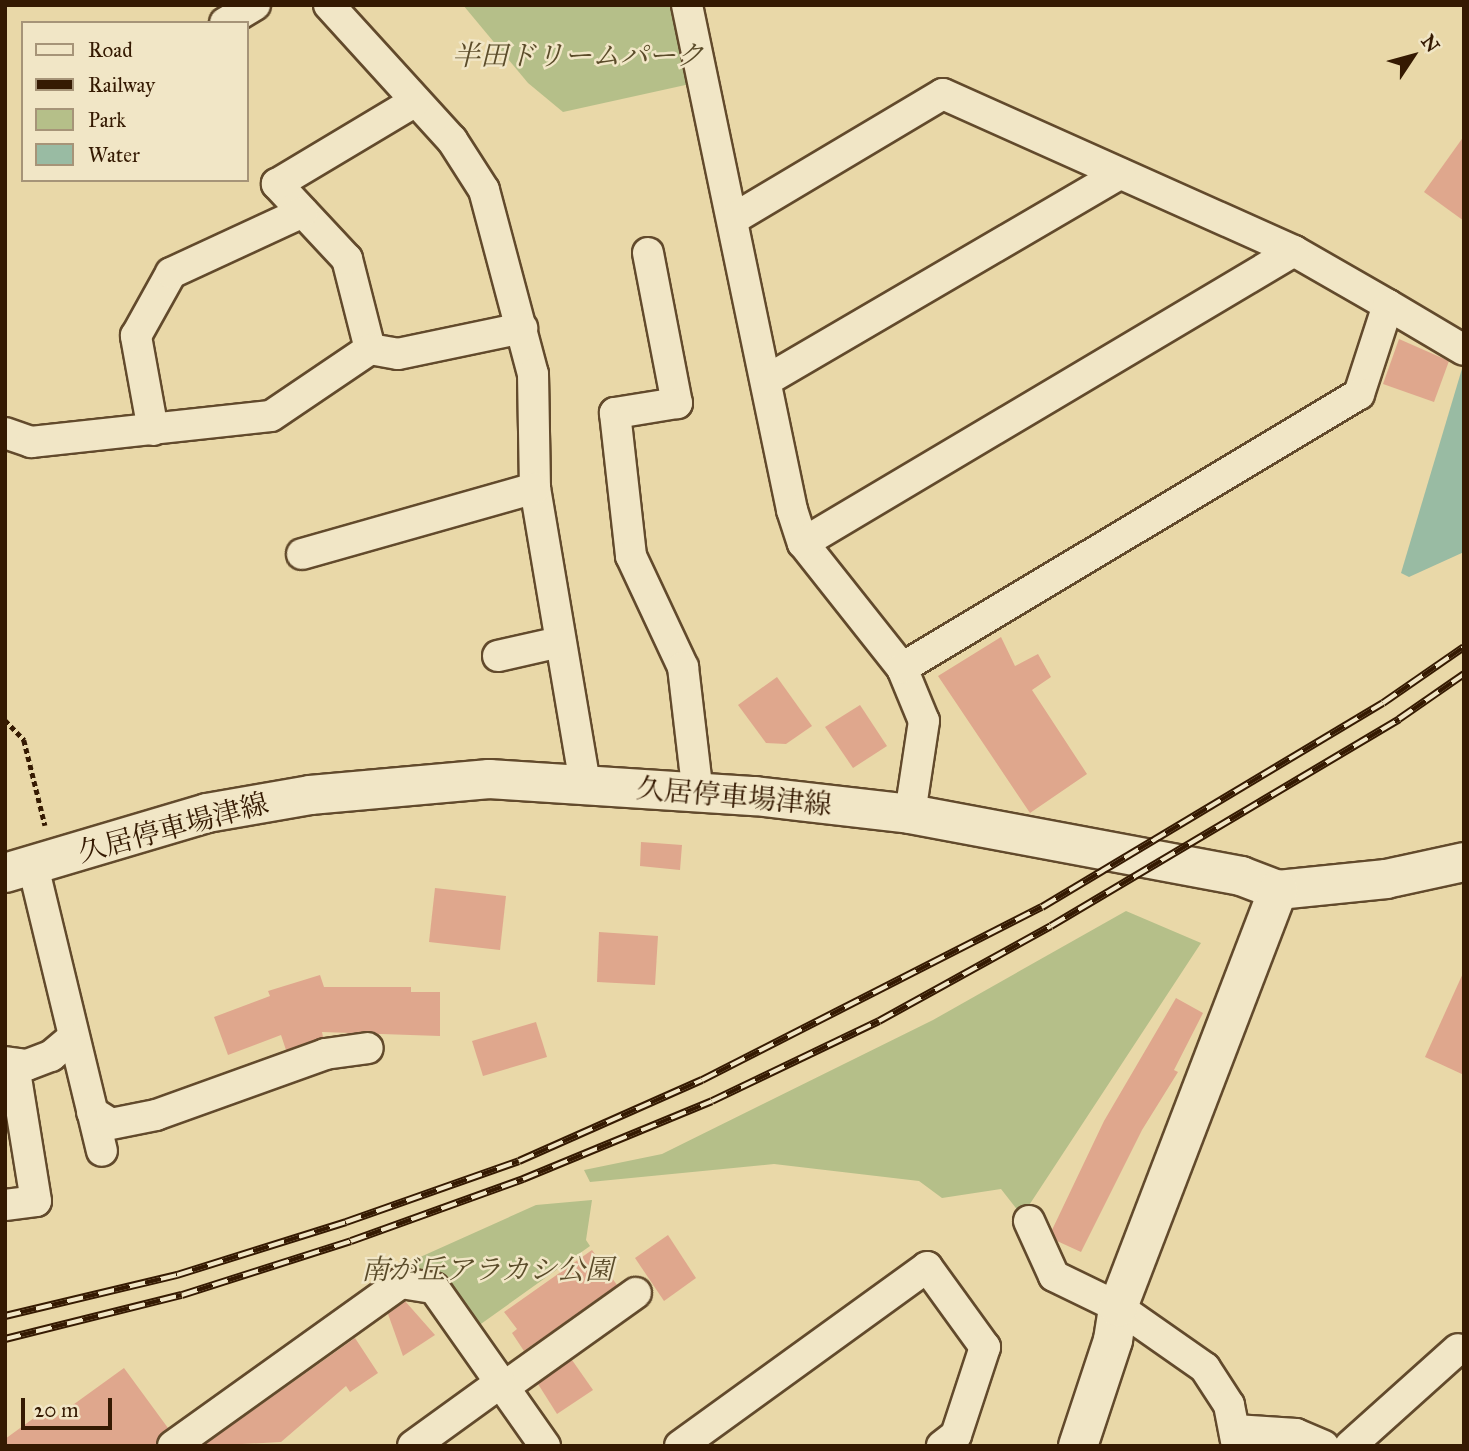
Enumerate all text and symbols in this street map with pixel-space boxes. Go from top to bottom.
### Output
legend [21,21,248,182]
north arrow [1378,21,1448,91]
text: N [1416,30,1444,57]
text: Road [88,37,133,63]
park label: 半田ドリームパーク [452,39,704,73]
text: Railway [88,72,155,98]
text: Park [88,107,126,133]
text: Water [88,142,140,168]
street label: 久居停車場津線 [635,772,833,822]
street label: 久居停車場津線 [74,786,272,870]
park label: 南が丘アラカシ公園 [361,1253,613,1287]
scale bar [24,1384,116,1428]
text: 20 m [34,1397,79,1423]

